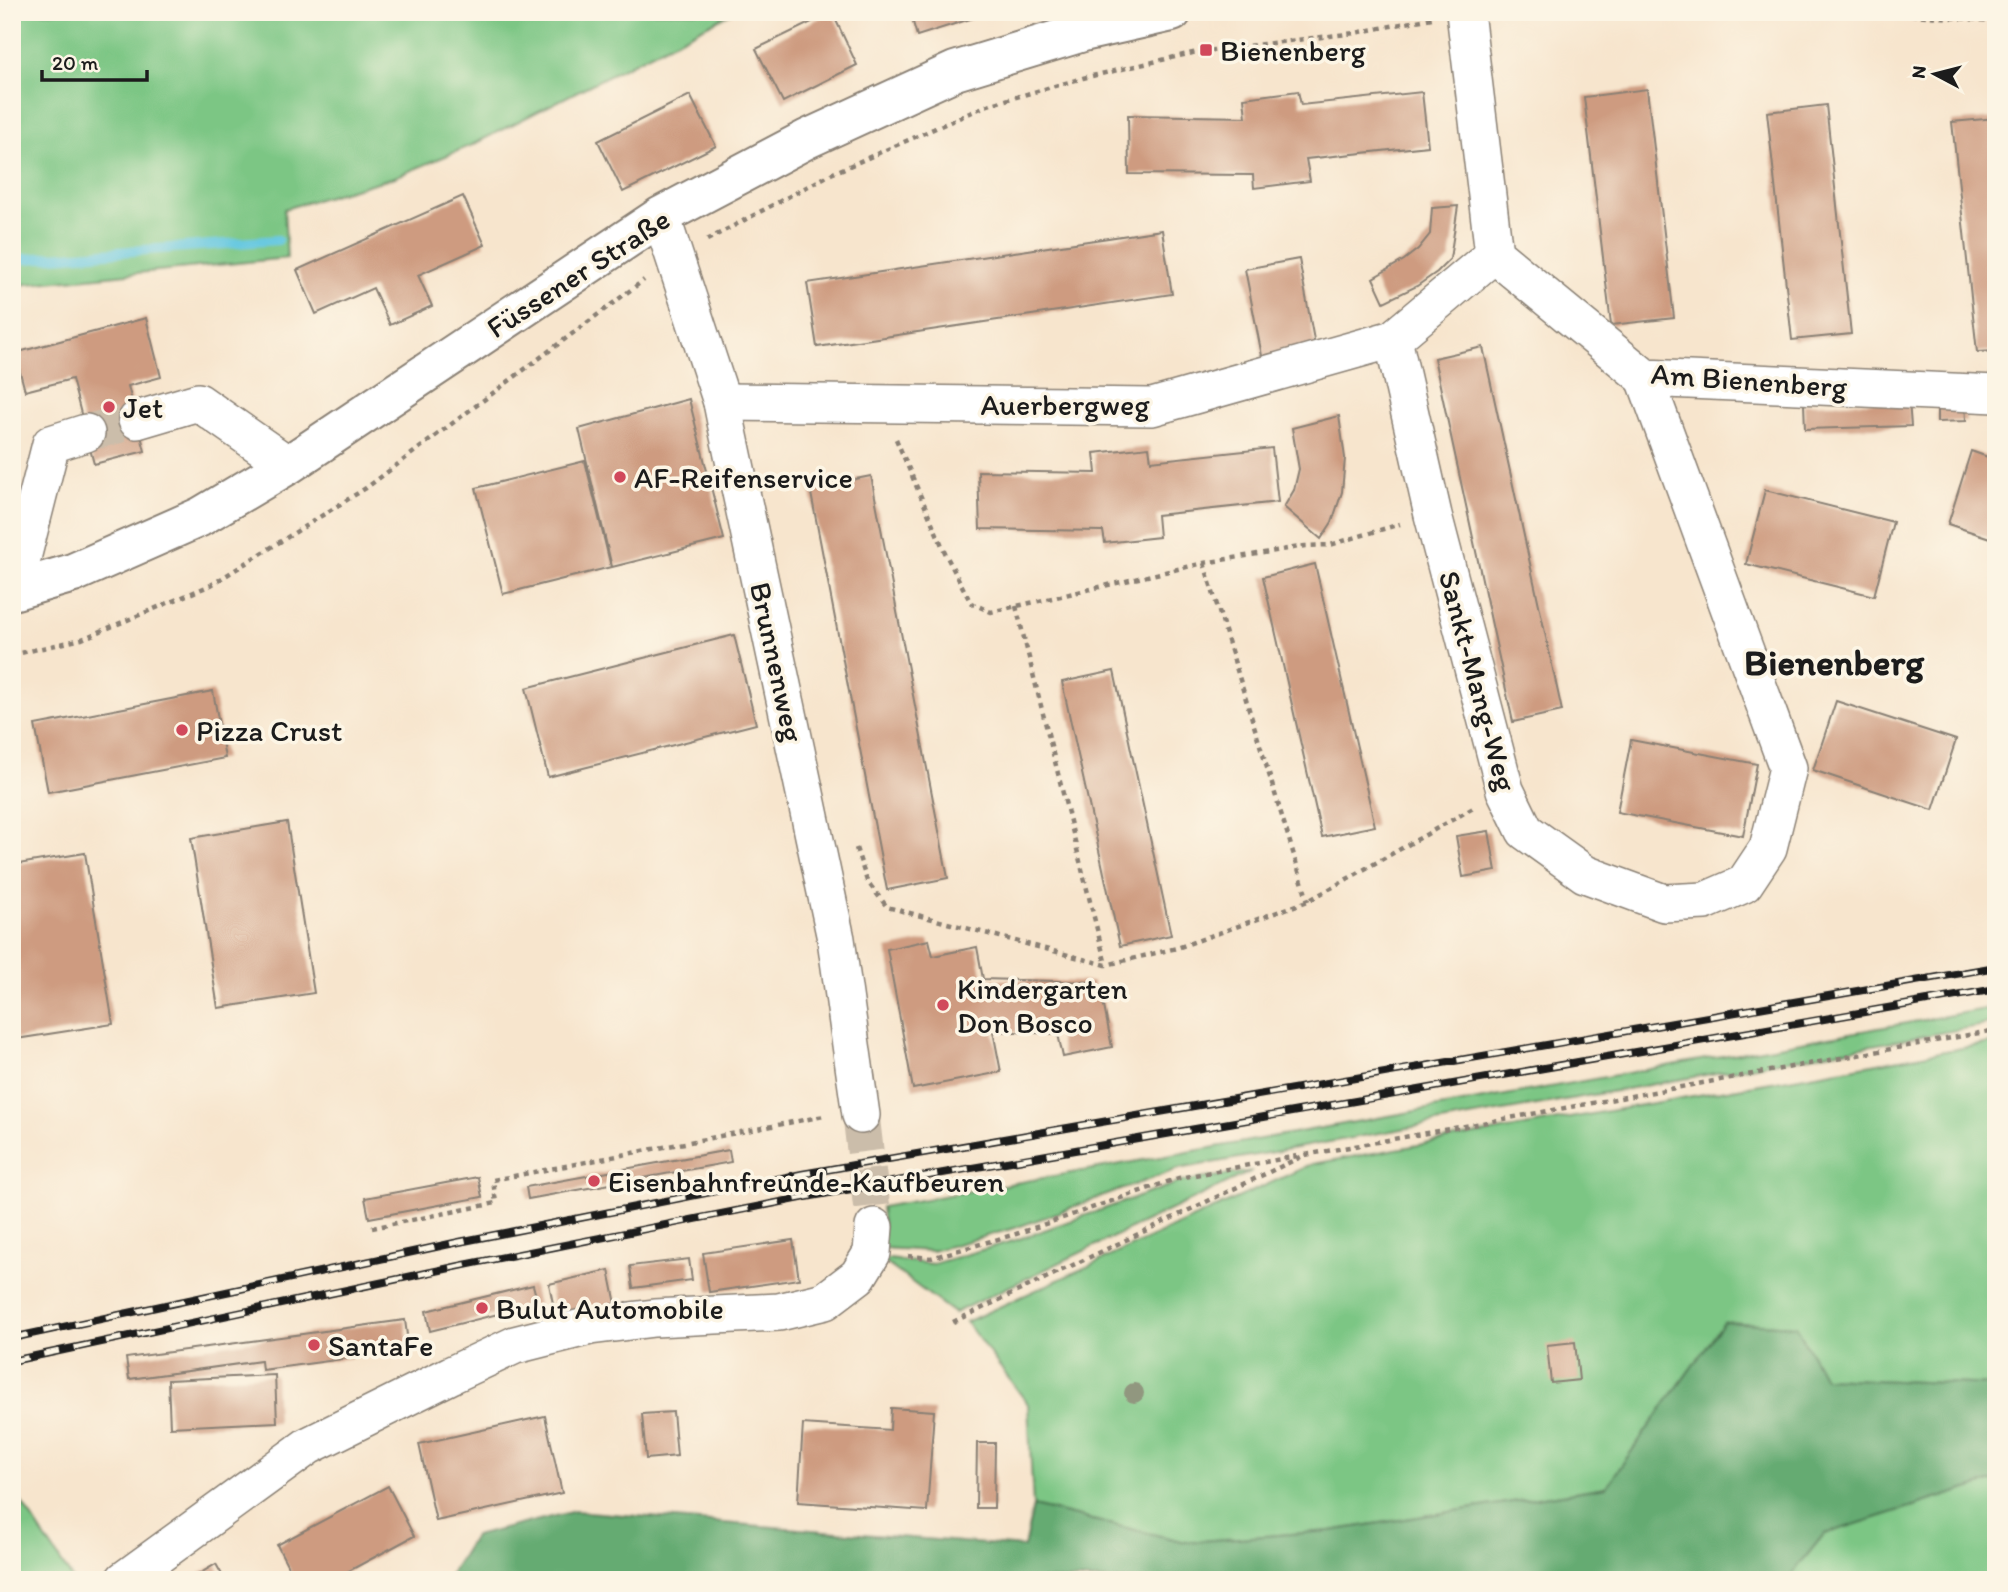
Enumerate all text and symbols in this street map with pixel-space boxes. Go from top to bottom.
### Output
place label: Bienenberg [1220,32,1367,69]
scale bar [42,38,147,82]
north arrow [1899,38,1969,108]
marker: Bienenberg [1198,42,1214,58]
text: 20 m [52,50,99,75]
text: N [1906,64,1931,80]
street label: Füssener Straße [479,200,677,346]
street label: Am Bienenberg [1650,355,1849,405]
street label: Auerbergweg [980,386,1150,423]
place label: Jet [123,389,163,426]
marker: Jet [101,399,117,415]
place label: AF-Reifenservice [634,459,853,496]
marker: AF-Reifenservice [612,469,628,485]
street label: Sankt-Mang-Weg [1431,567,1525,796]
street label: Brunnenweg [742,579,812,746]
district label: Bienenberg [1744,640,1925,684]
place label: Pizza Crust [196,712,342,749]
marker: Pizza Crust [174,722,190,738]
place label: Kindergarten Don Bosco [957,970,1128,1041]
marker: Kindergarten Don Bosco [935,997,951,1013]
place label: Eisenbahnfreunde-Kaufbeuren [608,1163,1004,1200]
marker: Eisenbahnfreunde-Kaufbeuren [586,1173,602,1189]
place label: Bulut Automobile [496,1290,724,1327]
marker: Bulut Automobile [474,1300,490,1316]
place label: SantaFe [328,1327,433,1364]
marker: SantaFe [306,1337,322,1353]

